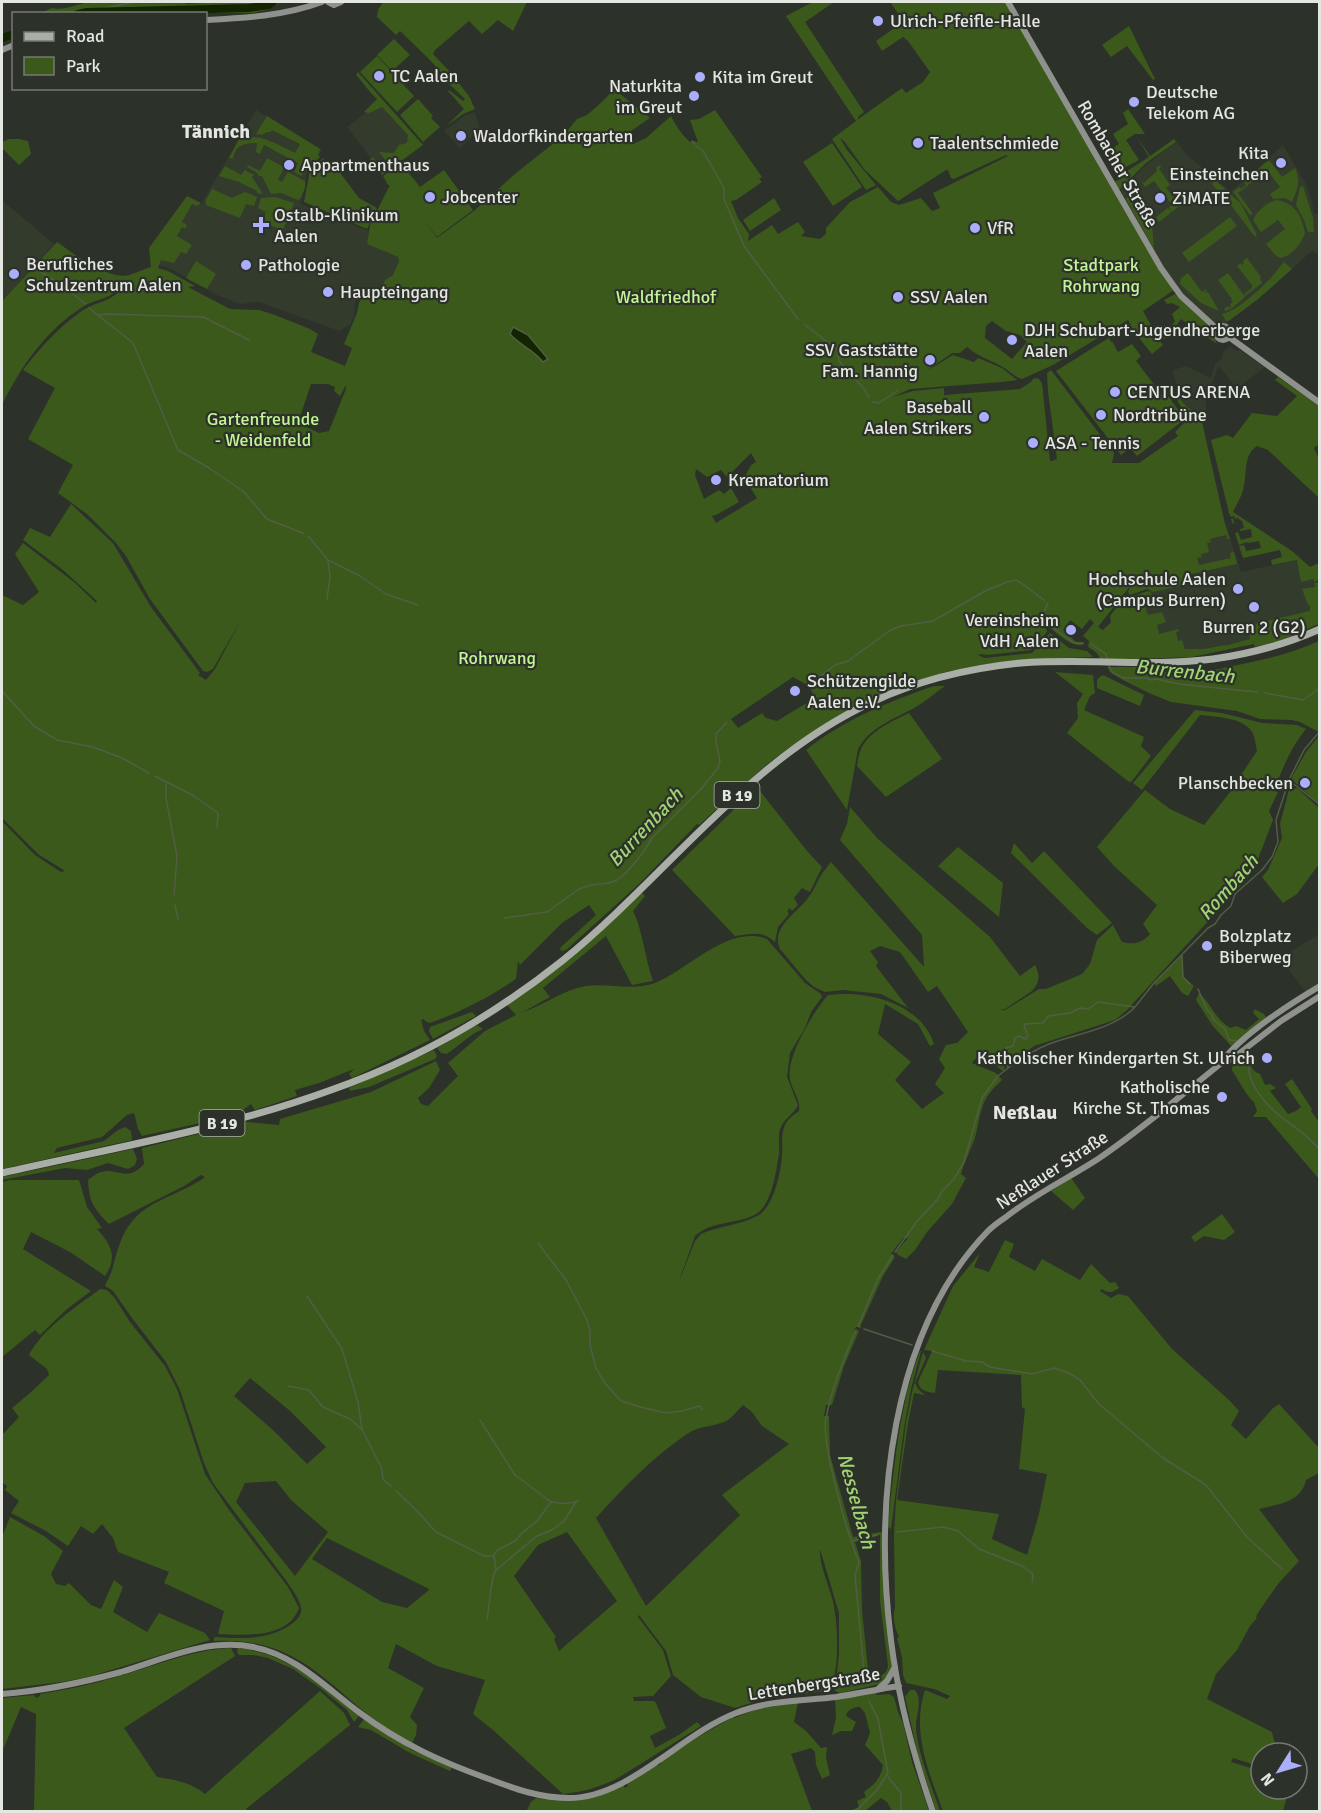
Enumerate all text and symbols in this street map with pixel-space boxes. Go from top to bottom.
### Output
place label: Ulrich-Pfeifle-Halle [890,10,1040,32]
legend [12,12,207,90]
marker: Ulrich-Pfeifle-Halle [871,14,885,28]
text: Road [66,25,105,47]
text: Park [66,55,101,77]
place label: TC Aalen [391,65,458,87]
place label: Kita im Greut [712,66,813,88]
marker: TC Aalen [372,69,386,83]
marker: Kita im Greut [693,70,707,84]
place label: Naturkita im Greut [609,75,682,118]
place label: Deutsche Telekom AG [1146,81,1235,124]
marker: Naturkita im Greut [687,89,701,103]
marker: Deutsche Telekom AG [1127,95,1141,109]
street label: Rombacher Straße [1073,97,1163,231]
district label: Tännich [182,119,250,144]
place label: Waldorfkindergarten [473,125,633,147]
marker: Waldorfkindergarten [454,129,468,143]
place label: Taalentschmiede [930,132,1059,154]
marker: Taalentschmiede [911,136,925,150]
place label: Kita Einsteinchen [1169,142,1269,185]
place label: Appartmenthaus [301,154,430,176]
marker: Kita Einsteinchen [1274,156,1288,170]
marker: Appartmenthaus [282,158,296,172]
place label: Jobcenter [442,186,518,208]
place label: ZiMATE [1172,187,1231,209]
marker: Jobcenter [423,190,437,204]
marker: ZiMATE [1153,191,1167,205]
place label: Ostalb-Klinikum Aalen [274,204,399,247]
marker: Ostalb-Klinikum Aalen [252,216,270,234]
place label: VfR [987,217,1014,239]
marker: VfR [968,221,982,235]
place label: Berufliches Schulzentrum Aalen [26,253,181,296]
place label: Pathologie [258,254,340,276]
park label: Stadtpark Rohrwang [1062,254,1140,297]
marker: Pathologie [239,258,253,272]
marker: Berufliches Schulzentrum Aalen [7,267,21,281]
place label: Haupteingang [340,281,448,303]
marker: Haupteingang [321,285,335,299]
park label: Waldfriedhof [616,286,717,308]
place label: SSV Aalen [910,286,988,308]
marker: SSV Aalen [891,290,905,304]
place label: DJH Schubart-Jugendherberge Aalen [1024,319,1260,362]
marker: DJH Schubart-Jugendherberge Aalen [1005,333,1019,347]
place label: SSV Gaststätte Fam. Hannig [805,339,918,382]
marker: SSV Gaststätte Fam. Hannig [923,353,937,367]
place label: CENTUS ARENA [1127,381,1250,403]
marker: CENTUS ARENA [1108,385,1122,399]
place label: Baseball Aalen Strikers [864,396,972,439]
place label: Nordtribüne [1113,404,1207,426]
park label: Gartenfreunde - Weidenfeld [207,408,319,451]
marker: Nordtribüne [1094,408,1108,422]
marker: Baseball Aalen Strikers [977,410,991,424]
place label: ASA - Tennis [1045,432,1140,454]
marker: ASA - Tennis [1026,436,1040,450]
place label: Krematorium [728,469,829,491]
marker: Krematorium [709,473,723,487]
place label: Hochschule Aalen (Campus Burren) [1088,568,1226,611]
marker: Hochschule Aalen (Campus Burren) [1231,582,1245,596]
marker: Burren 2 (G2) [1247,600,1261,614]
place label: Vereinsheim VdH Aalen [965,609,1059,652]
place label: Burren 2 (G2) [1202,616,1306,638]
marker: Vereinsheim VdH Aalen [1064,623,1078,637]
park label: Rohrwang [458,647,536,669]
water label: Burrenbach [1134,654,1237,689]
place label: Schützengilde Aalen e.V. [807,670,916,713]
marker: Schützengilde Aalen e.V. [788,684,802,698]
place label: Planschbecken [1178,772,1293,794]
marker: Planschbecken [1298,776,1312,790]
water label: Burrenbach [602,782,689,872]
road number: B 19 [714,782,760,808]
water label: Rombach [1193,848,1264,925]
place label: Bolzplatz Biberweg [1219,925,1292,968]
marker: Bolzplatz Biberweg [1200,939,1214,953]
place label: Katholischer Kindergarten St. Ulrich [977,1047,1255,1069]
marker: Katholischer Kindergarten St. Ulrich [1260,1051,1274,1065]
place label: Katholische Kirche St. Thomas [1072,1076,1210,1119]
marker: Katholische Kirche St. Thomas [1215,1090,1229,1104]
district label: Neßlau [993,1100,1057,1125]
road number: B 19 [200,1110,244,1136]
street label: Neßlauer Straße [992,1126,1112,1214]
water label: Nesselbach [832,1451,882,1553]
street label: Lettenbergstraße [746,1663,882,1705]
north arrow [1249,1741,1309,1801]
text: N [1256,1769,1279,1790]

